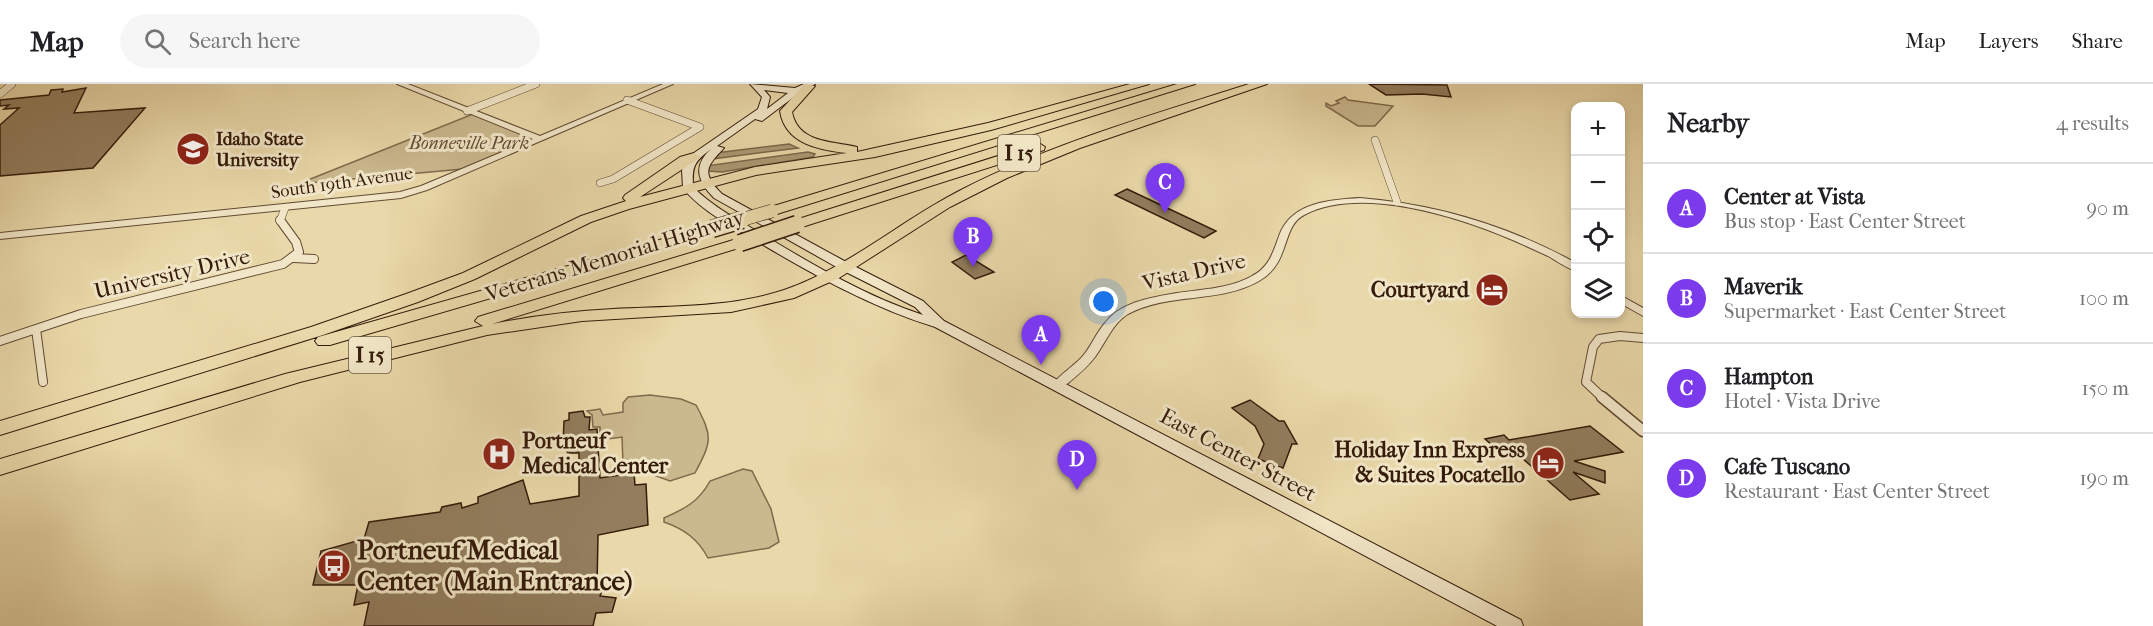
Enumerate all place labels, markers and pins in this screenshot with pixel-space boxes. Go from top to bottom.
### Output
place label: Idaho State University [215,129,303,171]
school or university icon: Idaho State University [175,131,211,167]
pin: C [1146,164,1184,213]
pin: B [954,218,992,267]
hotel icon: Courtyard [1474,272,1510,308]
place label: Courtyard [1371,277,1470,303]
pin: A [1022,316,1060,365]
place label: Portneuf Medical Center [521,428,669,479]
hospital icon: Portneuf Medical Center [481,436,517,472]
place label: Holiday Inn Express & Suites Pocatello [1334,437,1525,488]
pin: D [1058,440,1096,490]
hotel icon: Holiday Inn Express & Suites Pocatello [1530,445,1566,481]
place label: Portneuf Medical Center (Main Entrance) [357,534,632,597]
bus stop icon: Portneuf Medical Center (Main Entrance) [316,548,352,584]

